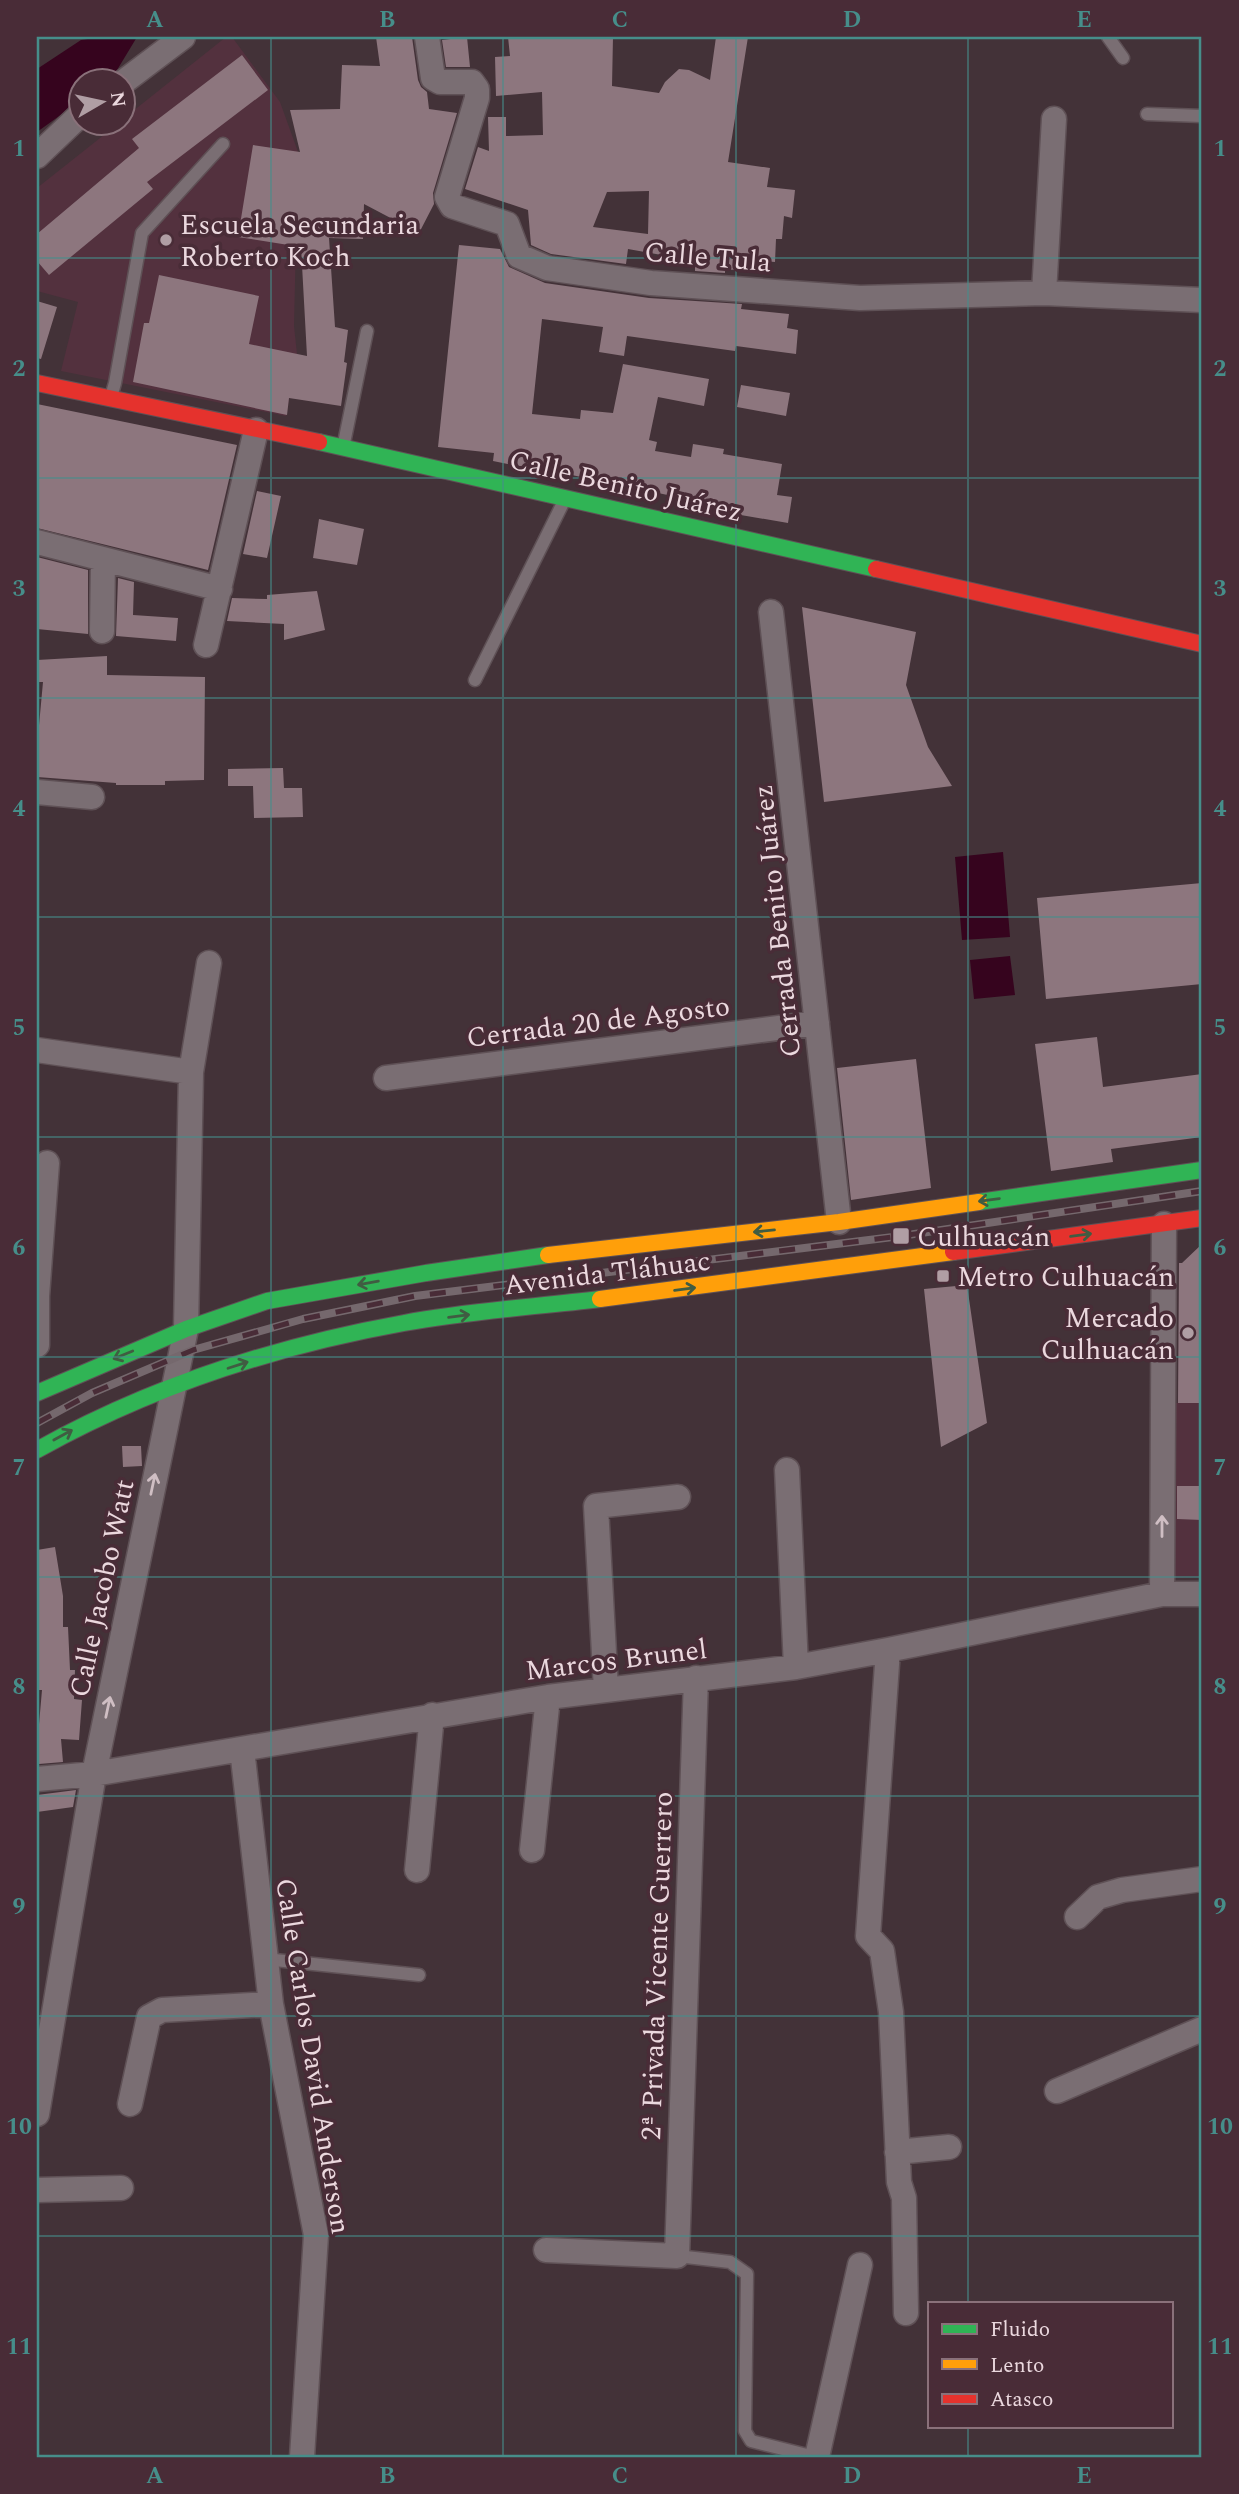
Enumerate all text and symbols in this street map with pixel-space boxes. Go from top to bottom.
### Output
text: A [146,3,164,38]
text: B [379,3,395,38]
text: C [612,3,628,38]
text: D [843,3,861,38]
text: E [1076,3,1092,38]
north arrow [66,66,136,136]
text: N [102,90,133,110]
text: 1 [13,132,25,167]
text: 1 [1214,132,1226,167]
place label: Escuela Secundaria Roberto Koch [180,204,420,279]
street label: Calle Tula [643,231,773,284]
marker: Escuela Secundaria Roberto Koch [158,232,174,248]
text: 2 [13,352,26,387]
text: 2 [1214,352,1227,387]
street label: Calle Benito Juárez [505,439,747,534]
text: 3 [13,572,26,607]
text: 3 [1214,572,1227,607]
street label: Cerrada Benito Juárez [742,782,813,1059]
text: 4 [13,792,26,827]
text: 4 [1214,792,1227,827]
street label: Cerrada 20 de Agosto [464,985,732,1060]
text: 5 [13,1011,25,1046]
text: 5 [1214,1011,1226,1046]
one-way arrow [978,1194,1001,1207]
place label: Culhuacán [917,1216,1050,1259]
one-way arrow [753,1224,776,1237]
marker: Culhuacán [891,1226,911,1246]
one-way arrow [1069,1229,1091,1242]
text: 6 [13,1231,26,1266]
text: 6 [1214,1231,1227,1266]
street label: Avenida Tláhuac [501,1239,713,1307]
place label: Metro Culhuacán [957,1256,1174,1299]
marker: Metro Culhuacán [935,1268,951,1284]
one-way arrow [357,1277,380,1290]
one-way arrow [673,1282,696,1295]
place label: Mercado Culhuacán [1041,1297,1174,1372]
one-way arrow [447,1309,470,1322]
marker: Mercado Culhuacán [1180,1325,1196,1341]
one-way arrow [112,1349,134,1362]
one-way arrow [227,1358,249,1371]
one-way arrow [52,1428,72,1442]
text: 7 [13,1451,25,1486]
text: 7 [1214,1451,1226,1486]
one-way arrow [147,1473,161,1496]
street label: Calle Jacobo Watt [58,1475,147,1701]
one-way arrow [1155,1515,1169,1538]
street label: Marcos Brunel [523,1628,709,1693]
text: 8 [13,1670,25,1705]
text: 8 [1214,1670,1226,1705]
one-way arrow [101,1696,115,1719]
street label: 2ª Privada Vicente Guerrero [630,1791,685,2141]
street label: Calle Carlos David Anderson [263,1875,362,2237]
text: 9 [13,1890,26,1925]
text: 9 [1214,1890,1227,1925]
text: 10 [6,2110,32,2145]
text: 10 [1207,2110,1233,2145]
legend [928,2302,1172,2428]
text: Fluido [990,2314,1050,2346]
text: 11 [6,2330,32,2365]
text: 11 [1207,2330,1233,2365]
text: Lento [990,2350,1044,2382]
text: Atasco [990,2384,1053,2416]
text: A [146,2459,164,2494]
text: B [379,2459,395,2494]
text: C [612,2459,628,2494]
text: D [843,2459,861,2494]
text: E [1076,2459,1092,2494]

